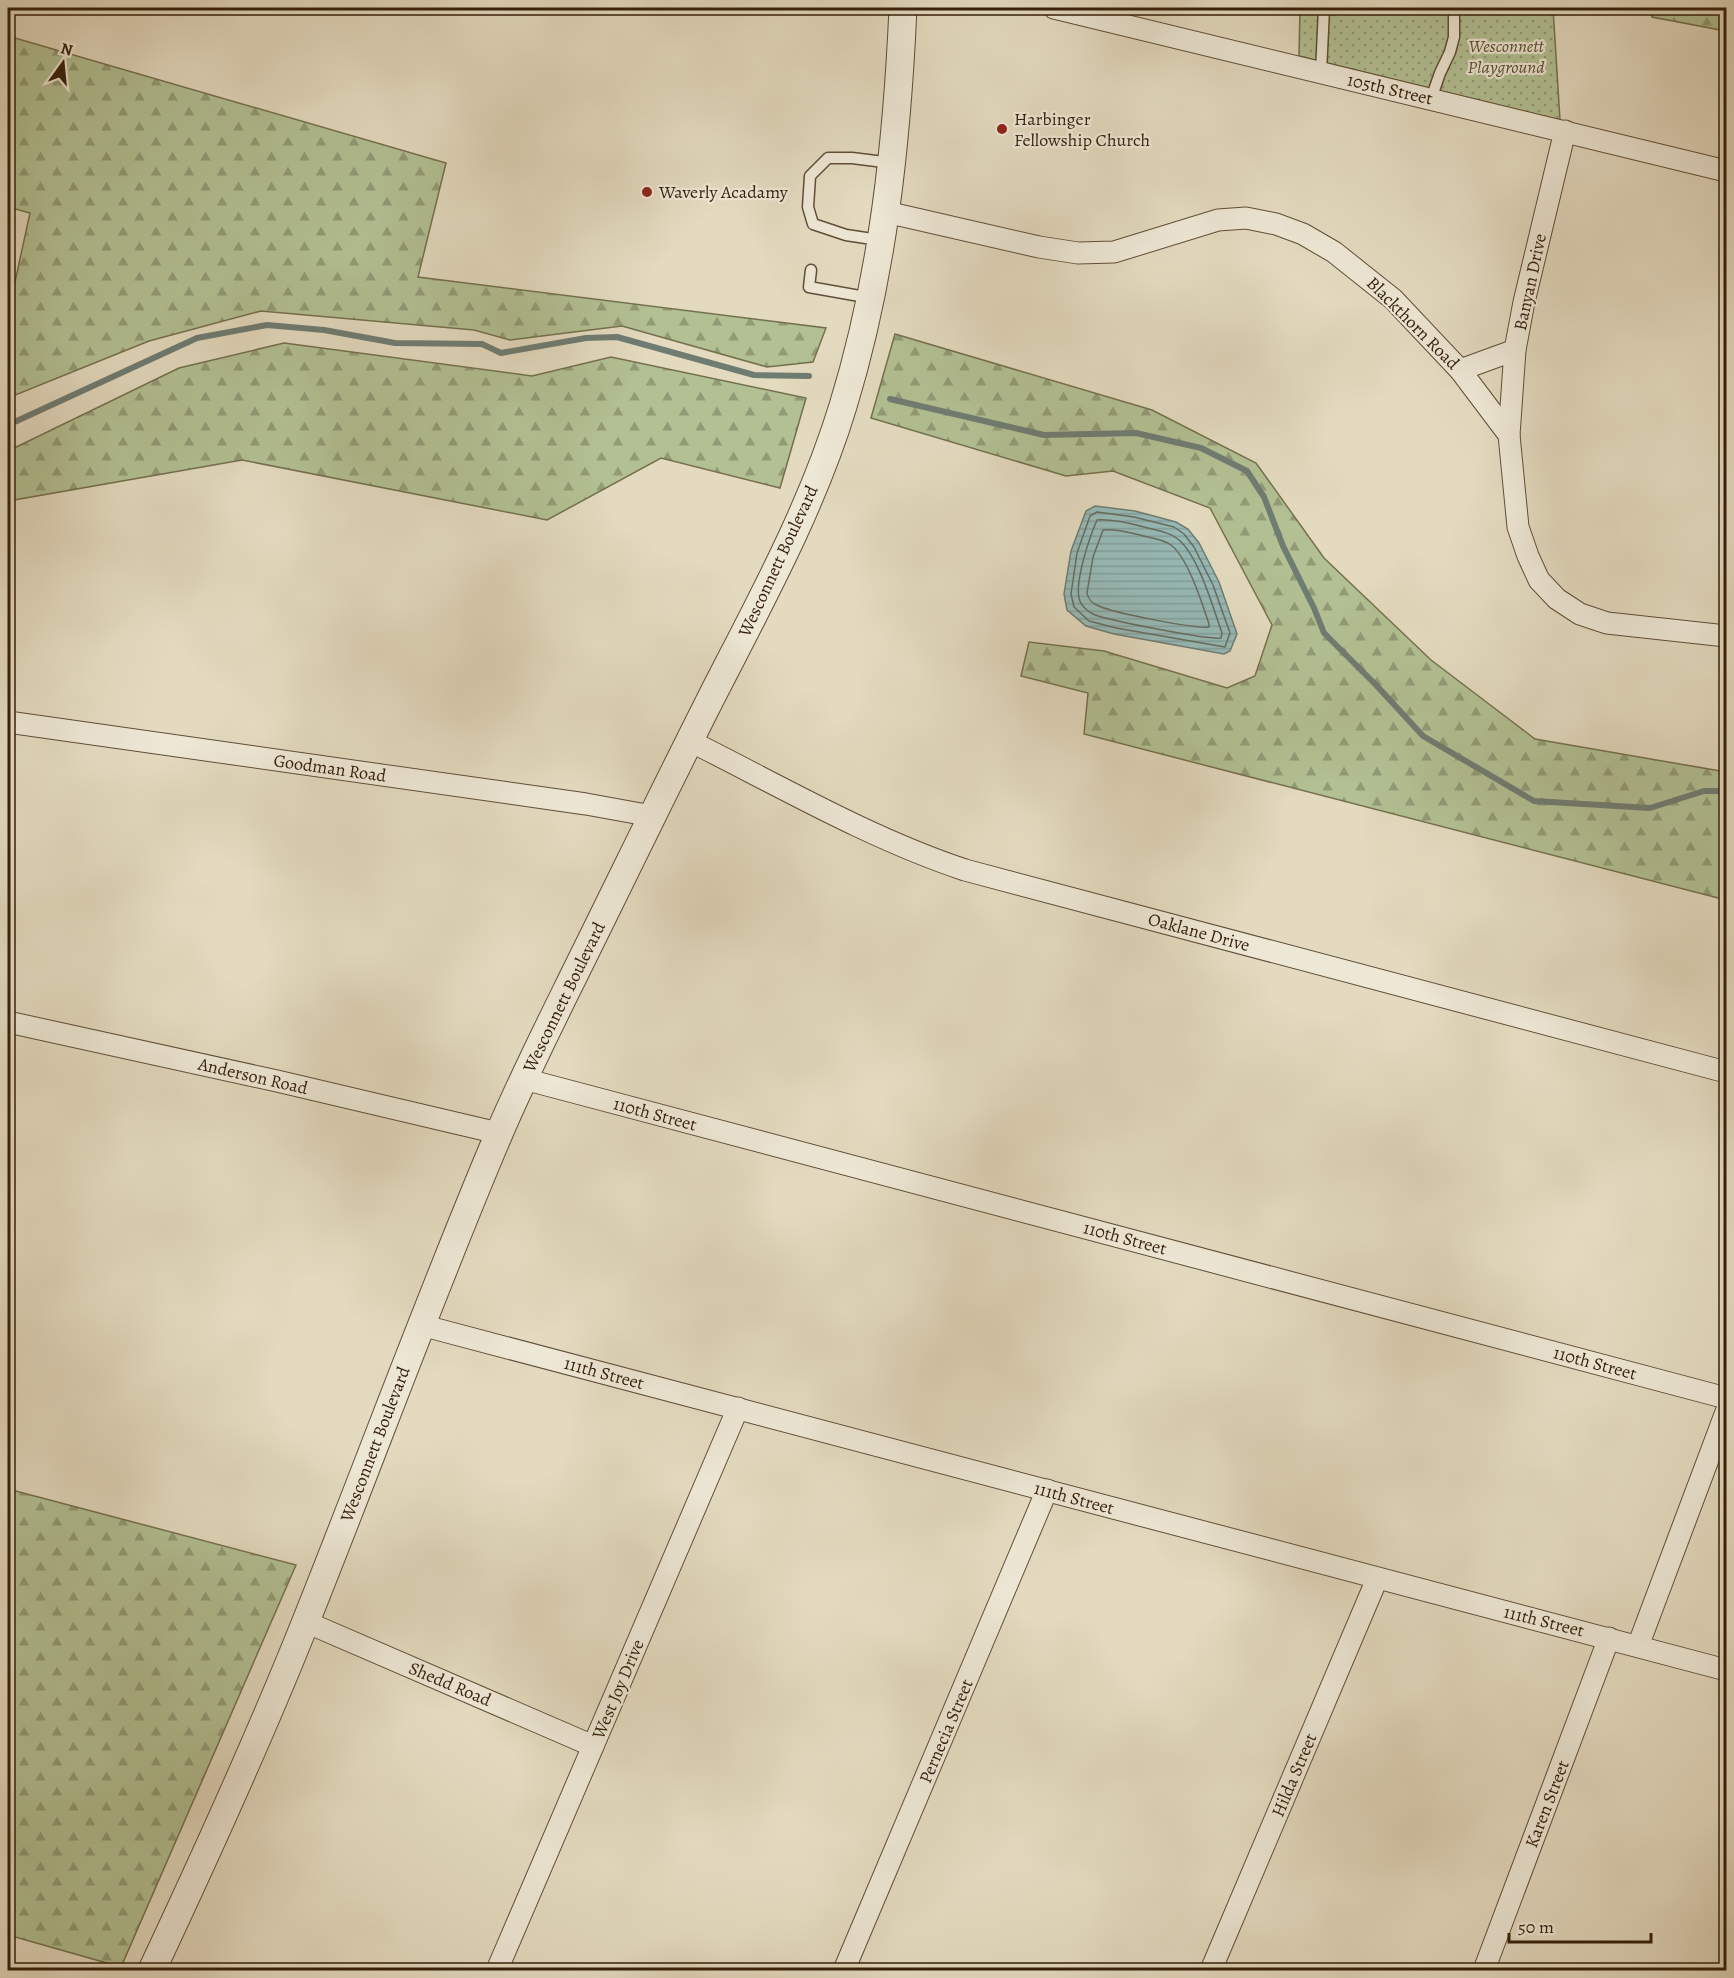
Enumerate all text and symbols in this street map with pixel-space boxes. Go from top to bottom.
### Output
north arrow [33,33,93,93]
park label: Wesconnett Playground [1467,34,1545,79]
text: N [58,37,75,62]
street label: 105th Street [1345,68,1435,110]
place label: Harbinger Fellowship Church [1014,107,1151,152]
marker: Harbinger Fellowship Church [995,122,1009,136]
place label: Waverly Acadamy [658,180,789,204]
marker: Waverly Acadamy [640,185,654,199]
street label: Banyan Drive [1508,231,1552,333]
street label: Blackthorn Road [1361,271,1465,375]
street label: Wesconnett Boulevard [732,481,824,642]
street label: Goodman Road [272,748,388,788]
street label: Oaklane Drive [1145,907,1253,957]
street label: Wesconnett Boulevard [517,918,611,1077]
street label: Anderson Road [195,1052,310,1100]
street label: 110th Street [611,1091,699,1137]
street label: 110th Street [1081,1215,1169,1261]
street label: 110th Street [1551,1340,1639,1386]
street label: 111th Street [561,1351,647,1395]
street label: Wesconnett Boulevard [334,1363,416,1526]
street label: 111th Street [1031,1476,1117,1520]
street label: 111th Street [1501,1599,1587,1643]
street label: West Joy Drive [586,1635,650,1743]
street label: Shedd Road [405,1656,495,1712]
street label: Pernecia Street [913,1675,979,1787]
street label: Hilda Street [1266,1729,1322,1821]
street label: Karen Street [1519,1757,1575,1851]
scale bar [1509,1906,1652,1944]
text: 50 m [1518,1915,1554,1939]

